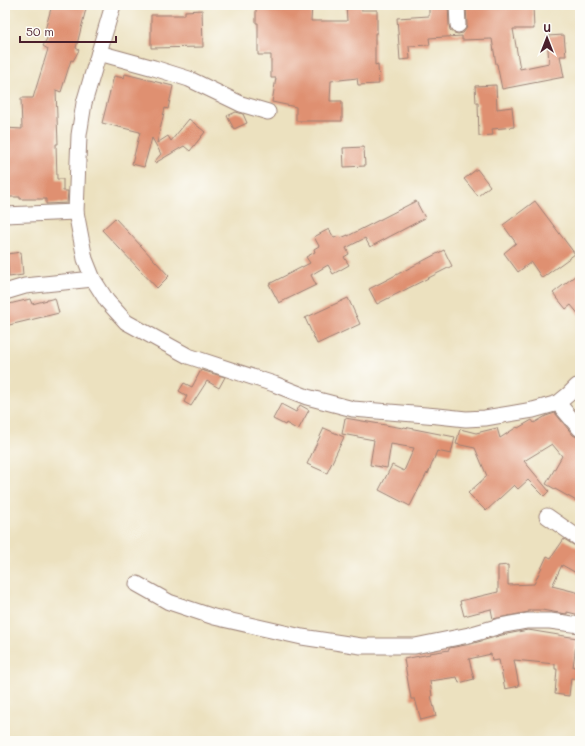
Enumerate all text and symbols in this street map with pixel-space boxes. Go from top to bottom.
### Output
scale bar [20,18,116,44]
north arrow [527,18,567,58]
text: U [543,20,551,35]
text: 50 m [26,23,54,39]

